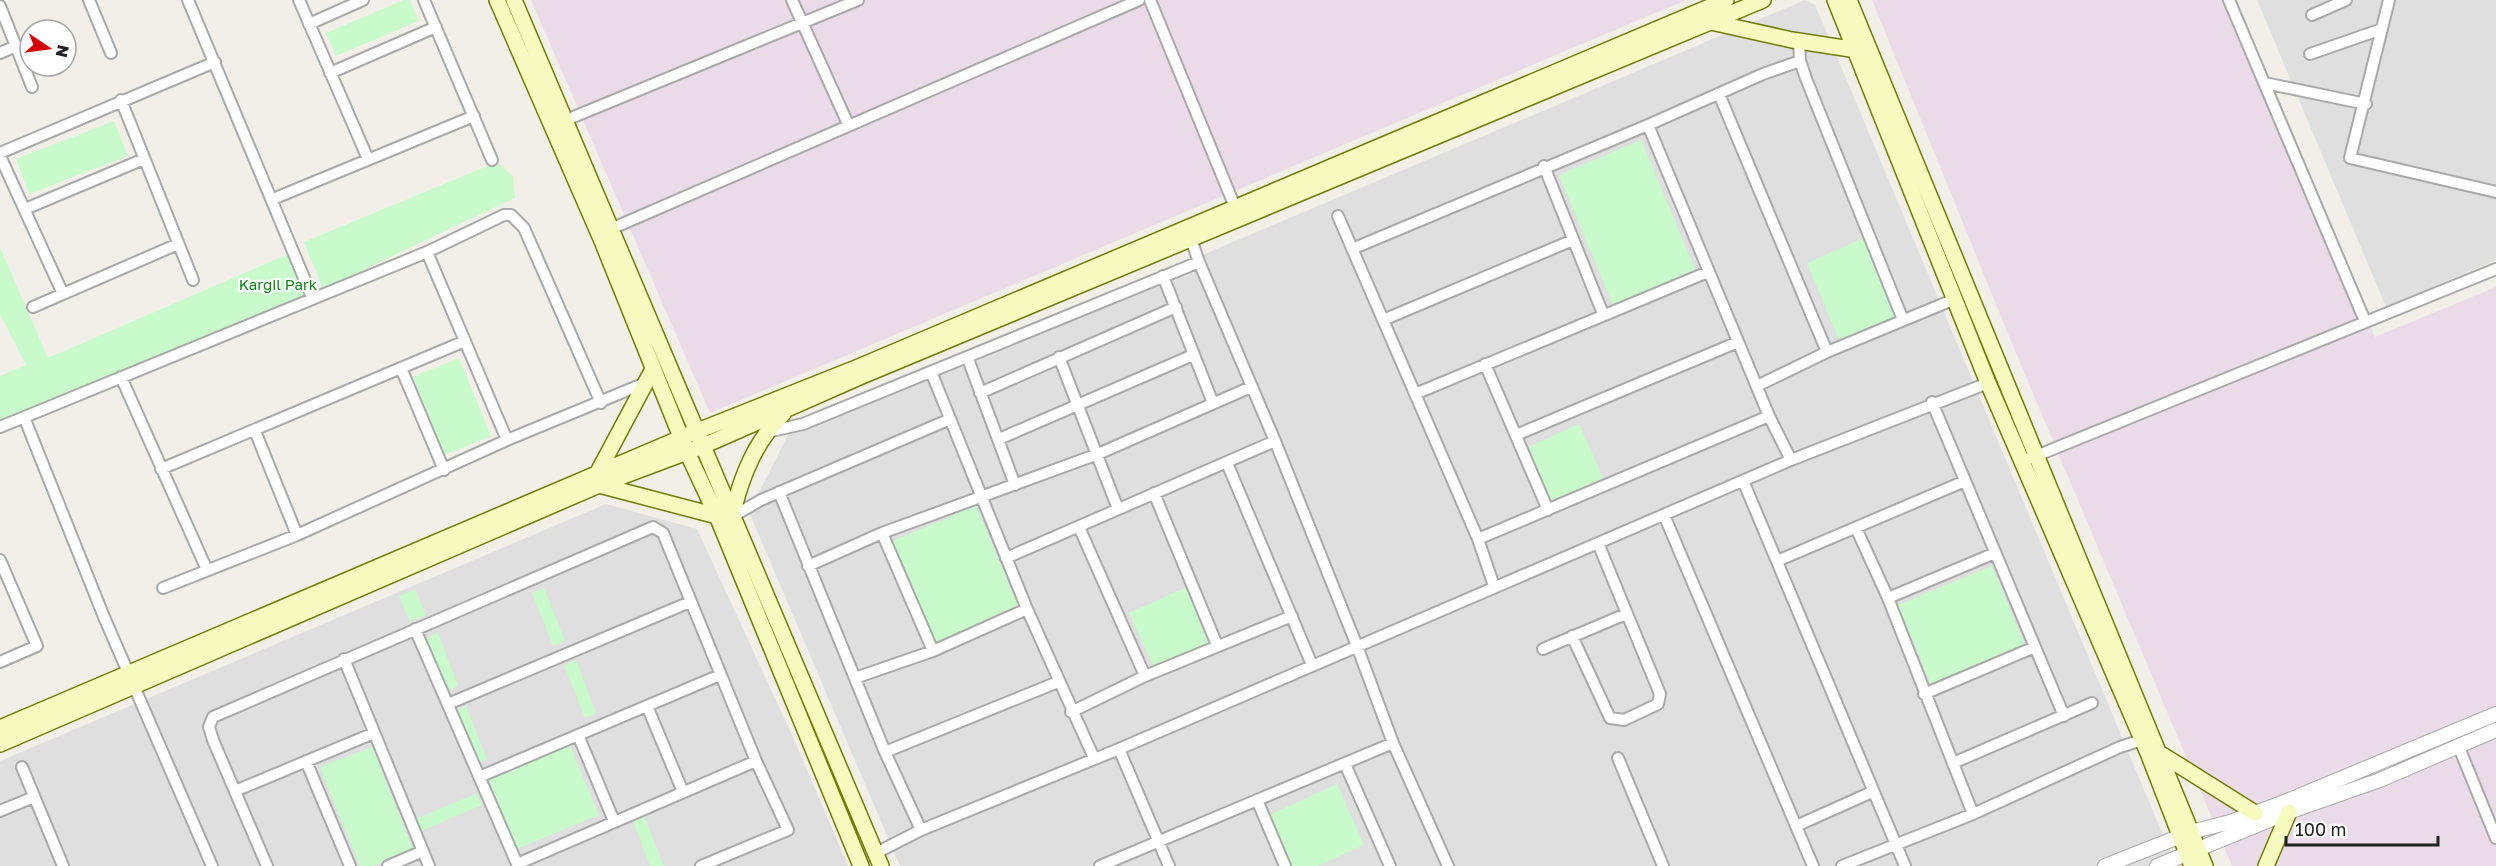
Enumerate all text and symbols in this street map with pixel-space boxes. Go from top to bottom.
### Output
north arrow [18,18,78,78]
text: N [52,43,74,60]
park label: Kargil Park [239,275,318,293]
scale bar [2286,809,2438,847]
text: 100 m [2295,818,2346,840]

